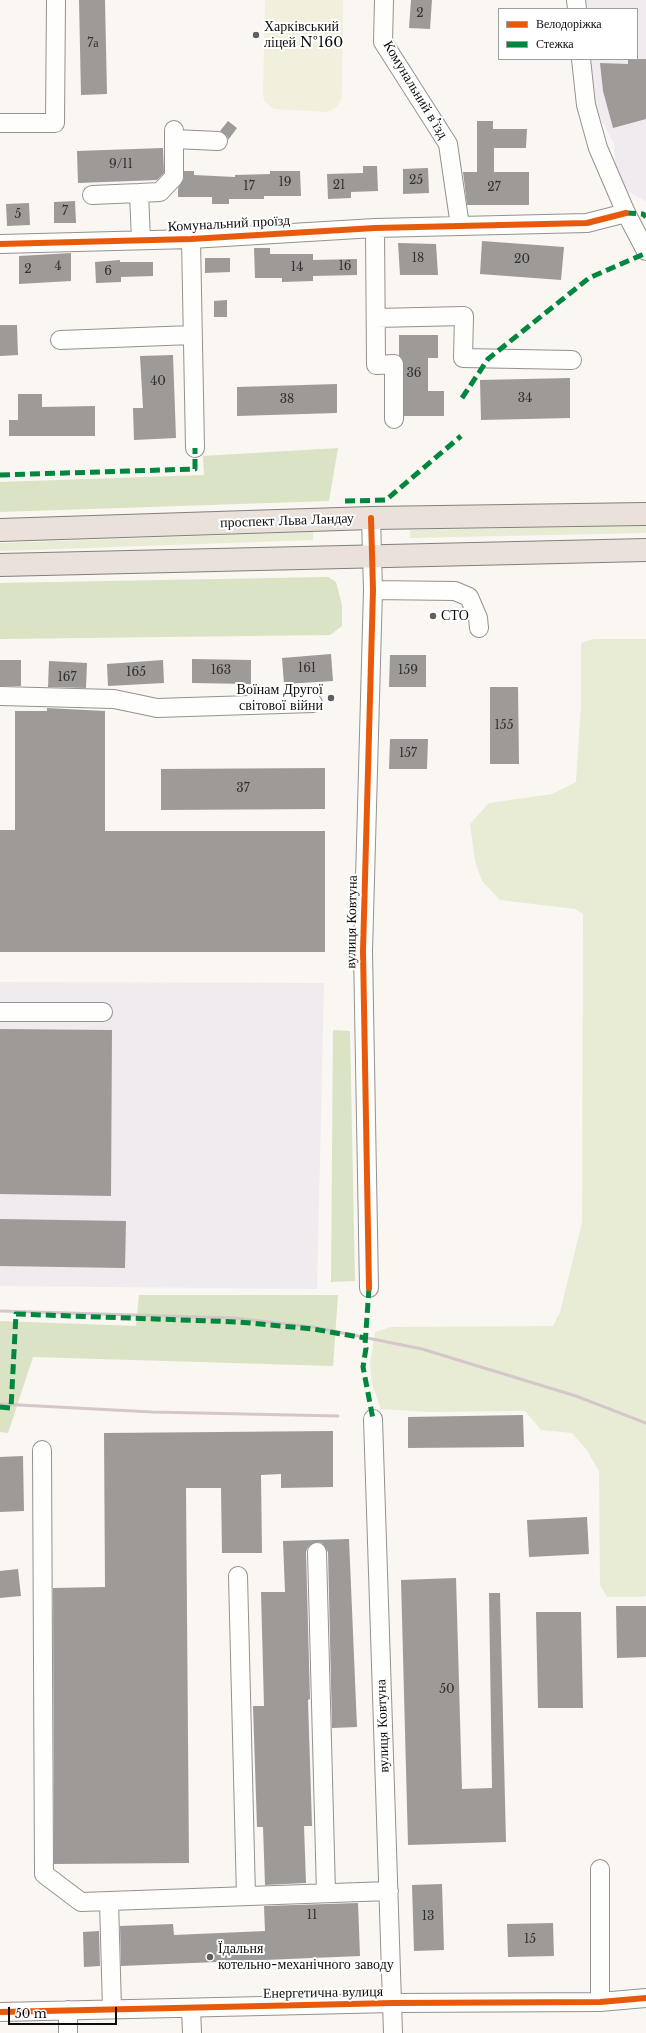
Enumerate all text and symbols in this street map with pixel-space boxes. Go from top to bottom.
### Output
house number: 2 [416,7,424,21]
legend [498,8,638,60]
text: Велодоріжка [536,16,602,31]
place label: Харківський ліцей №160 [264,19,343,52]
marker: Харківський ліцей №160 [251,30,261,40]
text: Стежка [536,36,574,51]
house number: 7а [87,37,99,51]
street label: Комунальний в’їзд [379,38,451,142]
house number: 9/11 [109,158,133,172]
house number: 25 [409,174,423,188]
house number: 19 [278,176,292,190]
house number: 21 [333,179,345,193]
house number: 17 [243,180,255,194]
house number: 27 [487,181,501,195]
house number: 7 [62,205,68,219]
house number: 5 [15,208,21,222]
street label: Комунальний проїзд [167,212,291,236]
house number: 18 [412,252,424,266]
house number: 20 [514,253,530,267]
house number: 4 [54,260,62,274]
house number: 16 [338,260,352,274]
house number: 14 [291,261,303,275]
house number: 2 [24,263,32,277]
house number: 6 [104,265,112,279]
house number: 36 [406,367,422,381]
house number: 40 [150,375,166,389]
house number: 34 [518,392,532,406]
house number: 38 [280,393,294,407]
street label: проспект Льва Ландау [220,510,354,532]
place label: СТО [441,608,469,624]
marker: СТО [428,611,438,621]
house number: 161 [298,662,316,676]
house number: 163 [211,664,231,678]
house number: 159 [398,664,418,678]
house number: 165 [126,666,146,680]
house number: 167 [57,671,77,685]
place label: Воїнам Другої світової війни [237,682,323,714]
marker: Воїнам Другої світової війни [326,693,336,703]
house number: 155 [495,719,513,733]
house number: 157 [399,747,417,761]
house number: 37 [236,782,250,796]
street label: вулиця Ковтуна [343,875,361,969]
street label: вулиця Ковтуна [373,1679,393,1773]
house number: 50 [439,1683,455,1697]
house number: 11 [307,1909,317,1923]
house number: 13 [422,1910,434,1924]
house number: 15 [524,1933,536,1947]
place label: Їдальня котельно-механічного заводу [218,1941,394,1974]
marker: Їдальня котельно-механічного заводу [205,1952,215,1962]
street label: Енергетична вулиця [263,1984,383,2002]
scale bar [10,1999,119,2025]
text: 50 m [15,2006,47,2021]

